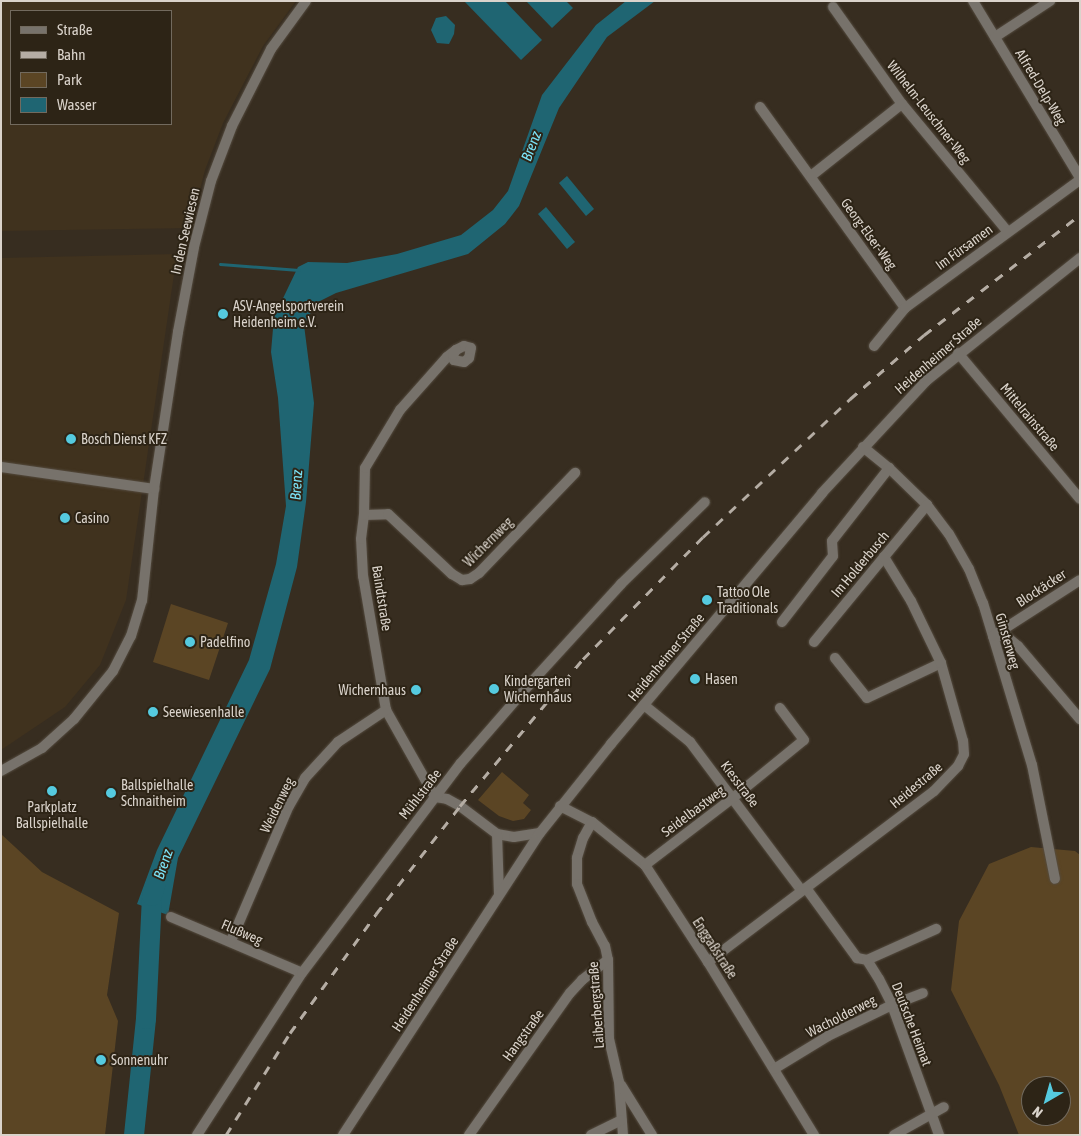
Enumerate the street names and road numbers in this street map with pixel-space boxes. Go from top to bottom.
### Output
street label: Alfred-Delp-Weg [1012,46,1070,128]
street label: Wilhelm-Leuschner-Weg [884,57,974,167]
street label: In den Seewiesen [167,186,203,276]
street label: Georg-Elser-Weg [837,195,901,273]
street label: Im Fürsamen [932,221,996,273]
street label: Heidenheimer Straße [891,313,985,397]
street label: Mittelrainstraße [997,380,1063,454]
street label: Wichernweg [460,514,516,570]
street label: Im Holderbusch [827,527,893,601]
street label: Baindtstraße [369,564,395,632]
street label: Blockäcker [1013,566,1069,610]
street label: Heidenheimer Straße [624,610,708,704]
street label: Ginsterweg [992,611,1024,671]
street label: Kiesstraße [717,758,763,810]
street label: Heidestraße [886,758,946,812]
street label: Mühlstraße [395,766,445,822]
street label: Weidenweg [256,774,298,836]
street label: Seidelbastweg [658,782,728,840]
street label: Enggaßstraße [689,914,741,982]
street label: Flußweg [219,916,265,948]
street label: Heidenheimer Straße [388,933,462,1035]
street label: Laiberbergstraße [585,961,607,1049]
street label: Deutsche Heimat [888,980,936,1068]
street label: Wacholderweg [803,991,879,1041]
street label: Hangstraße [499,1006,547,1064]

